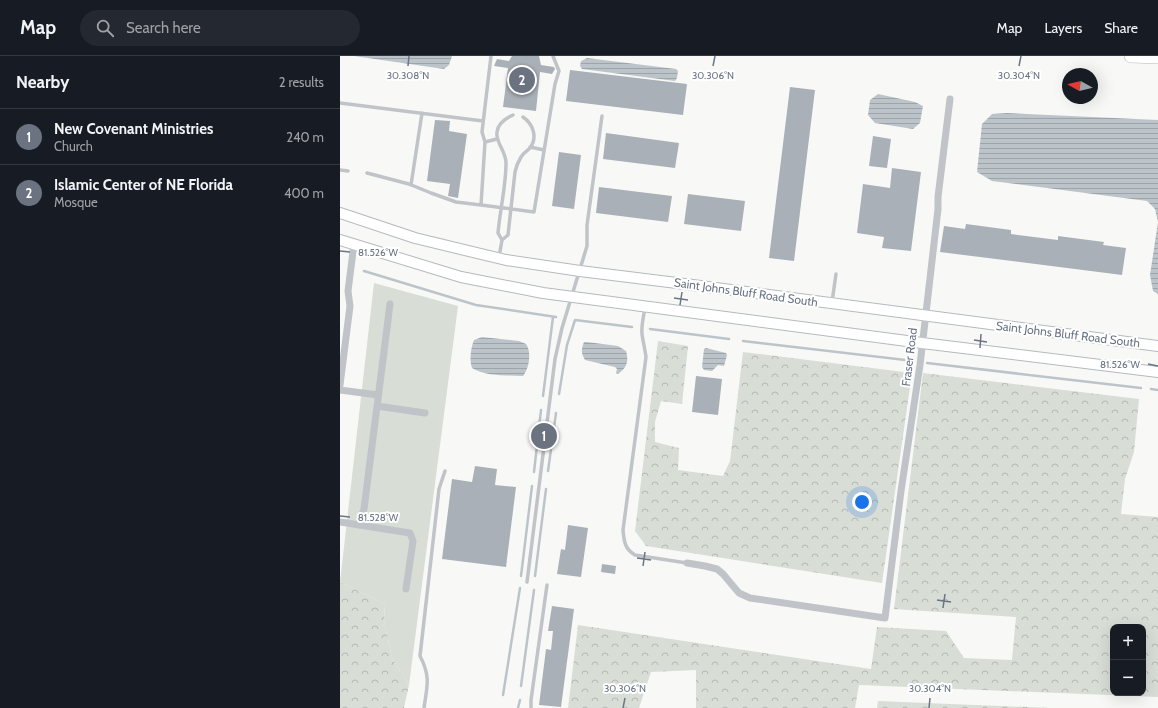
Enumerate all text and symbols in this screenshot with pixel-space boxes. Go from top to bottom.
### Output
search box [80,10,360,46]
text: Map [20,16,56,39]
icon: search [94,17,116,39]
text: Search here [126,19,201,37]
text: Map [997,19,1022,37]
text: Layers [1044,19,1082,37]
text: Share [1104,19,1138,37]
pin: 2 [509,65,535,95]
north arrow [1062,68,1098,104]
text: 30.308°N [387,69,429,82]
text: 30.306°N [692,69,734,82]
text: 30.304°N [998,69,1040,82]
text: Nearby [16,72,69,92]
text: 2 results [279,74,324,90]
text: New Covenant Ministries [54,120,213,138]
text: 1 [27,129,31,145]
text: 240 m [286,129,324,145]
text: Church [54,138,93,154]
text: Islamic Center of NE Florida [54,176,233,194]
text: 2 [26,185,32,201]
text: 400 m [284,185,324,201]
text: Mosque [54,194,98,210]
text: 81.526°W [358,246,399,259]
street label: Saint Johns Bluff Road South [673,274,819,310]
street label: Saint Johns Bluff Road South [995,318,1141,350]
street label: Fraser Road [898,327,920,387]
text: 81.526°W [1100,358,1141,371]
pin: 1 [531,421,557,451]
your location [852,492,872,512]
text: 81.528°W [358,511,399,524]
map controls [1110,624,1146,696]
button: + [1110,624,1146,660]
button: − [1110,660,1146,696]
text: 30.306°N [604,682,646,695]
text: 30.304°N [909,682,951,695]

